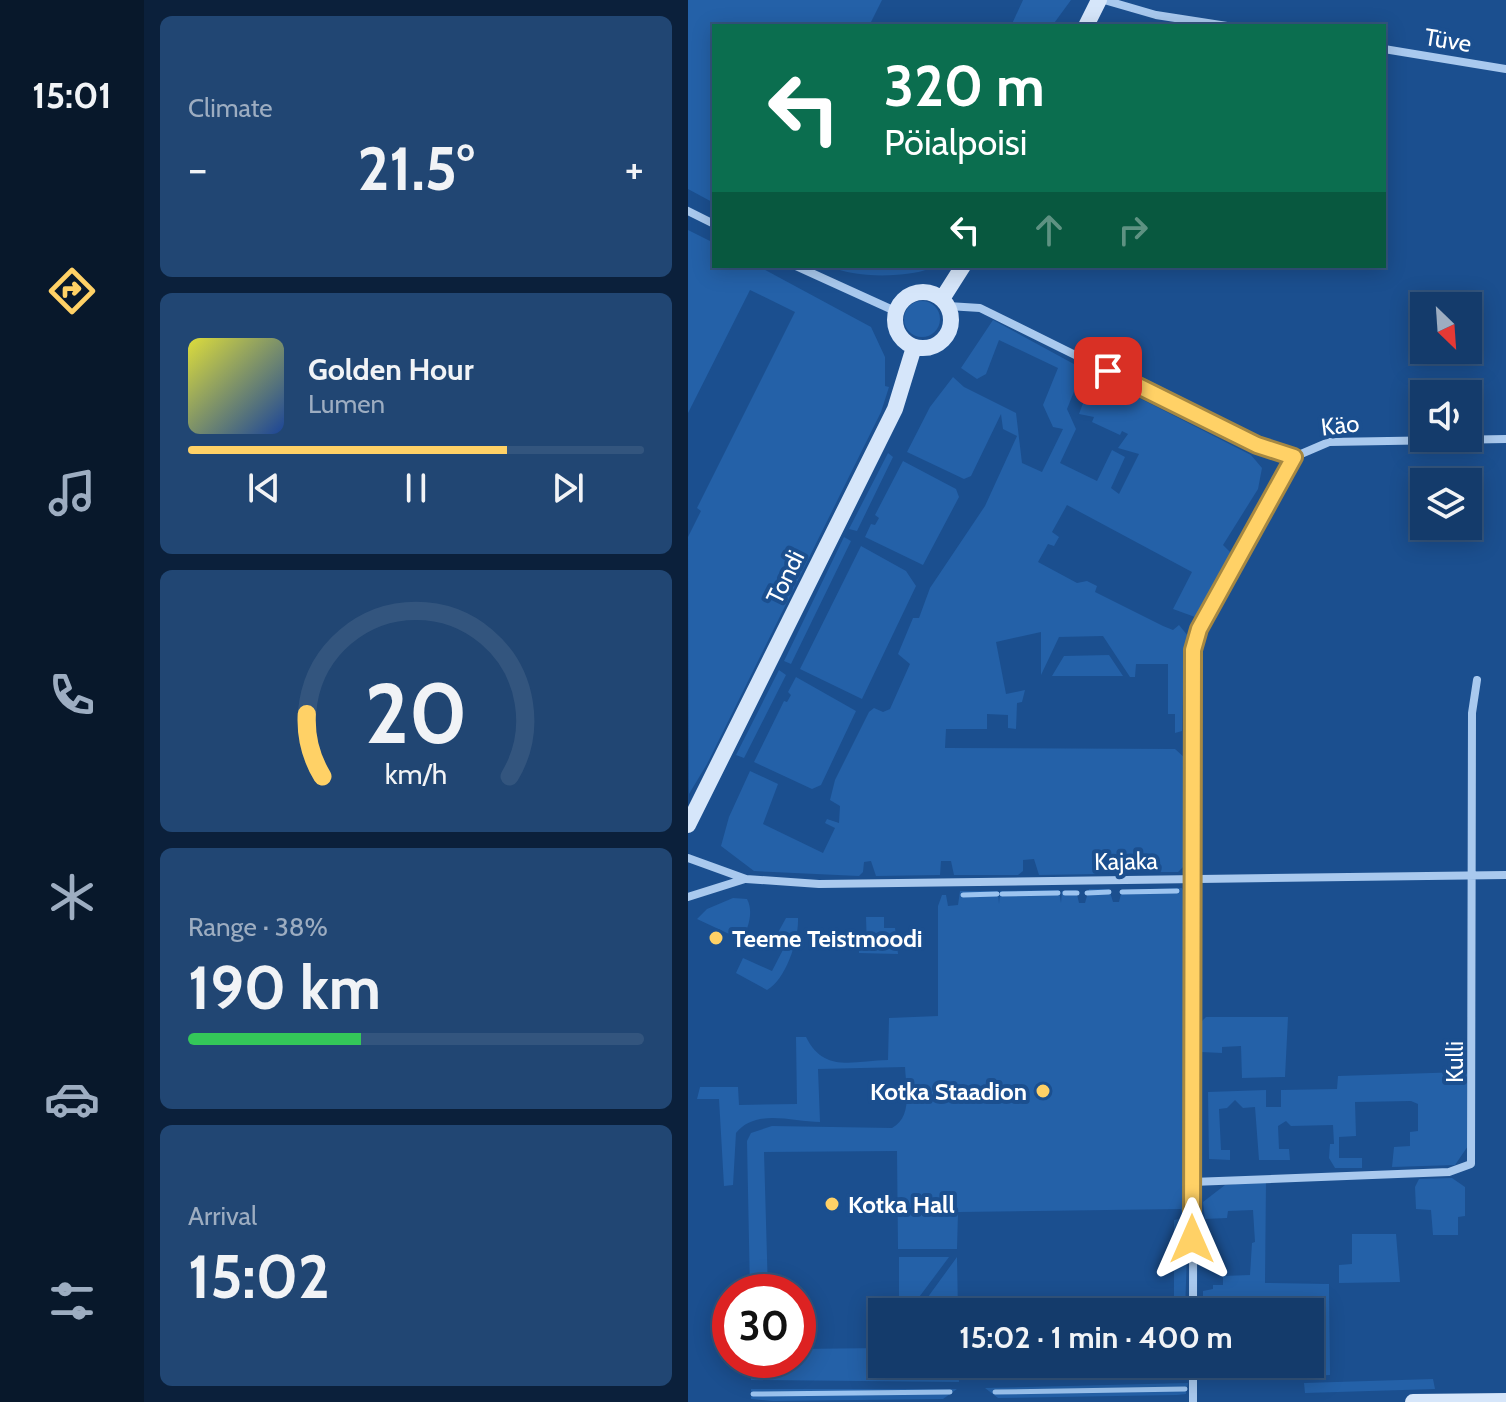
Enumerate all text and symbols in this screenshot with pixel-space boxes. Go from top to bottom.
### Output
street label: Tüve [1422,22,1474,58]
text: 320 m [884,52,1045,120]
icon: left [752,56,856,160]
text: 15:01 [32,73,112,117]
text: Climate [188,92,273,124]
text: Pöialpoisi [884,120,1027,164]
text: 21.5° [358,132,474,205]
text: − [188,142,207,195]
text: + [625,142,644,195]
icon: left [943,208,987,252]
icon: ahead [1027,208,1071,252]
icon: right [1111,208,1155,252]
icon: directions [44,263,100,319]
north arrow [1410,292,1482,364]
map controls [1410,292,1482,540]
pin [1074,337,1142,405]
icon: arrive [1086,349,1130,393]
text: Golden Hour [308,351,474,388]
button: sound [1410,380,1482,452]
text: Lumen [308,388,385,420]
street label: Käo [1319,408,1361,442]
icon: music [44,465,100,521]
icon: previous [242,466,286,510]
icon: pause [394,466,438,510]
icon: next [546,466,590,510]
button: layers [1410,468,1482,540]
street label: Tondi [760,546,810,608]
text: 20 [365,663,467,764]
icon: phone [44,667,100,723]
text: km/h [385,756,447,791]
street label: Kajaka [1094,846,1159,876]
icon: climate [44,869,100,925]
text: Range · 38% [188,911,328,943]
place label: Teeme Teistmoodi [732,924,923,953]
marker: Teeme Teistmoodi [707,929,725,947]
text: 190 km [188,951,381,1024]
street label: Kulli [1440,1041,1469,1083]
icon: car [44,1071,100,1127]
place label: Kotka Staadion [870,1077,1027,1106]
marker: Kotka Staadion [1034,1082,1052,1100]
place label: Kotka Hall [848,1190,955,1219]
marker: Kotka Hall [823,1195,841,1213]
position arrow [1150,1197,1234,1281]
text: Arrival [188,1200,257,1232]
text: 15:02 [188,1240,330,1313]
icon: filters [44,1273,100,1329]
speed limit sign: 30 [712,1274,816,1378]
text: 15:02 · 1 min · 400 m [959,1319,1233,1356]

